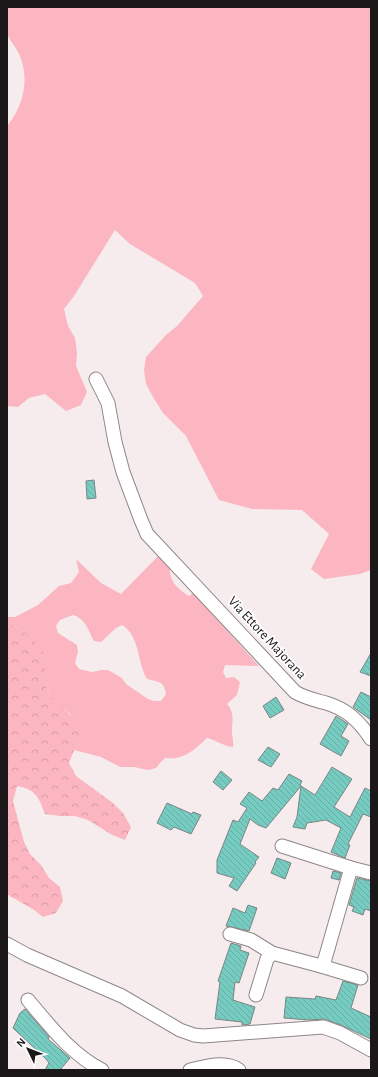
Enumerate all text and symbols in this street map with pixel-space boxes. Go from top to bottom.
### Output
street label: Via Ettore Majorana [225,594,309,682]
north arrow [8,1029,48,1069]
text: N [14,1036,28,1049]

